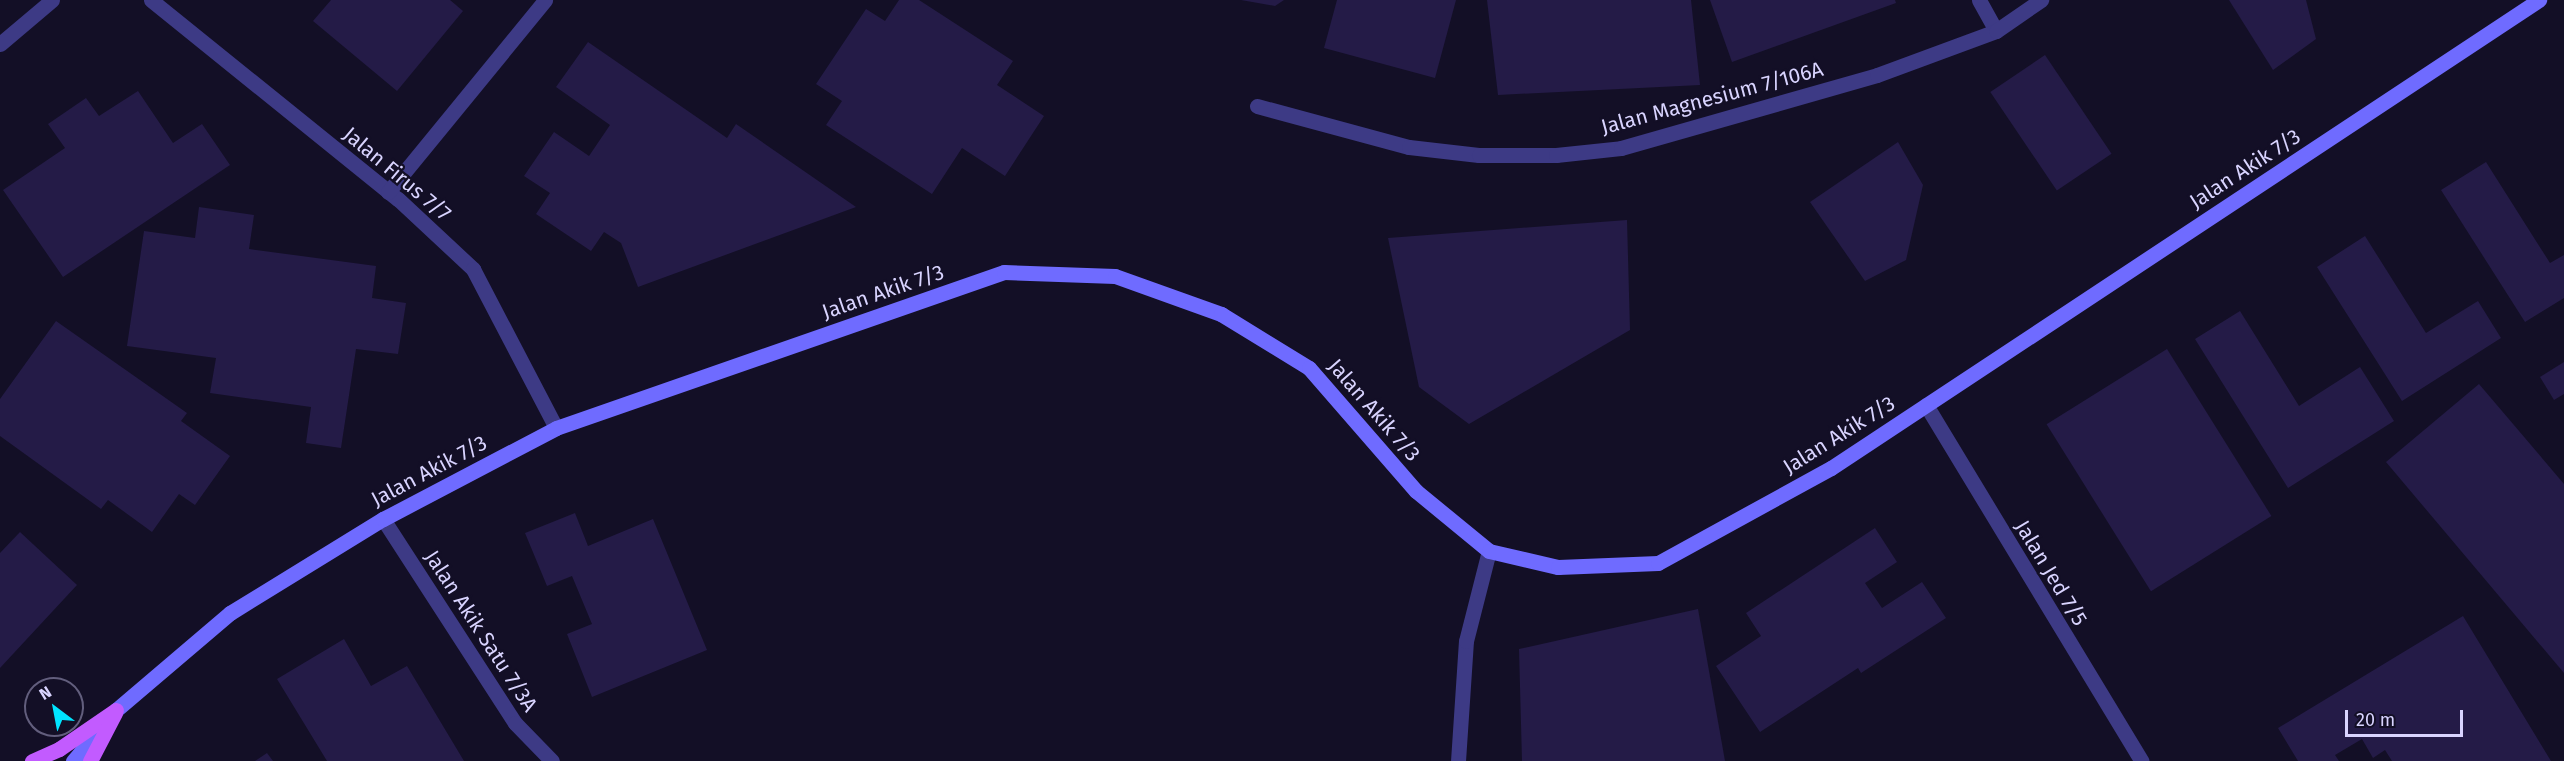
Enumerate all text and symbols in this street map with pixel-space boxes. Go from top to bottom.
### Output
street label: Jalan Magnesium 7/106A [1598,56,1826,140]
street label: Jalan Firus 7/7 [338,122,456,226]
street label: Jalan Akik 7/3 [2185,124,2305,214]
street label: Jalan Akik 7/3 [819,259,947,325]
street label: Jalan Akik 7/3 [1323,354,1425,466]
street label: Jalan Akik 7/3 [1778,391,1900,479]
street label: Jalan Akik 7/3 [367,430,491,512]
street label: Jalan Jed 7/5 [2010,516,2092,630]
street label: Jalan Akik Satu 7/3A [419,546,543,716]
north arrow [24,677,84,737]
text: N [36,682,55,704]
scale bar [2348,698,2466,736]
text: 20 m [2356,709,2395,731]

